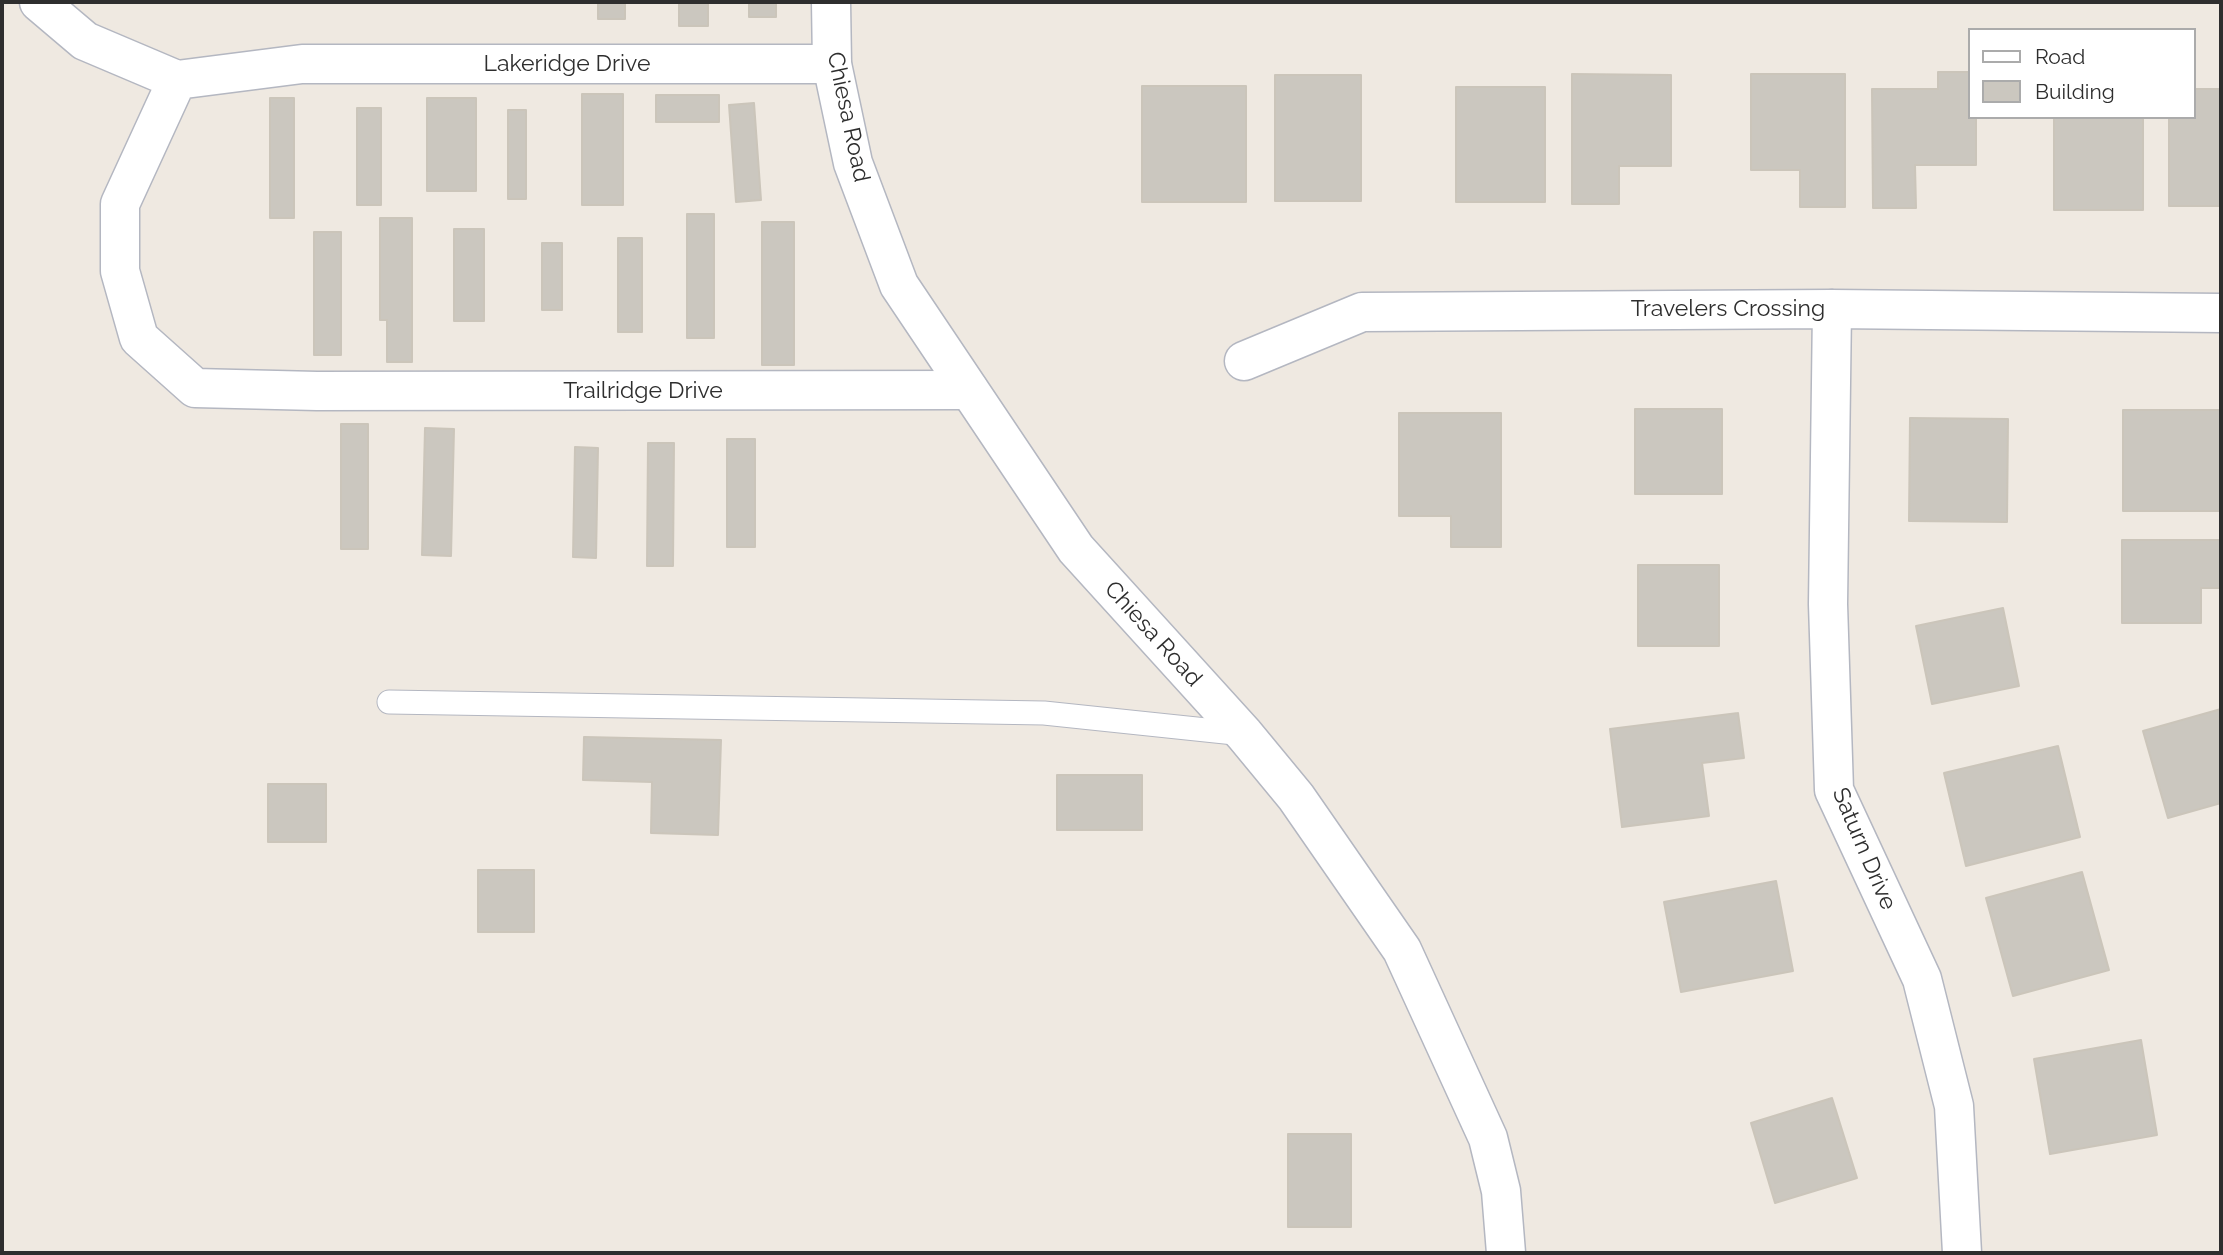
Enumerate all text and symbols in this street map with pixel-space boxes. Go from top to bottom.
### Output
legend [1968,28,2195,119]
text: Road [2035,44,2085,69]
street label: Chiesa Road [821,49,875,185]
street label: Lakeridge Drive [484,50,650,78]
text: Building [2035,79,2115,104]
street label: Travelers Crossing [1631,295,1825,323]
street label: Trailridge Drive [563,377,723,405]
street label: Chiesa Road [1098,576,1208,692]
street label: Saturn Drive [1826,784,1902,914]

